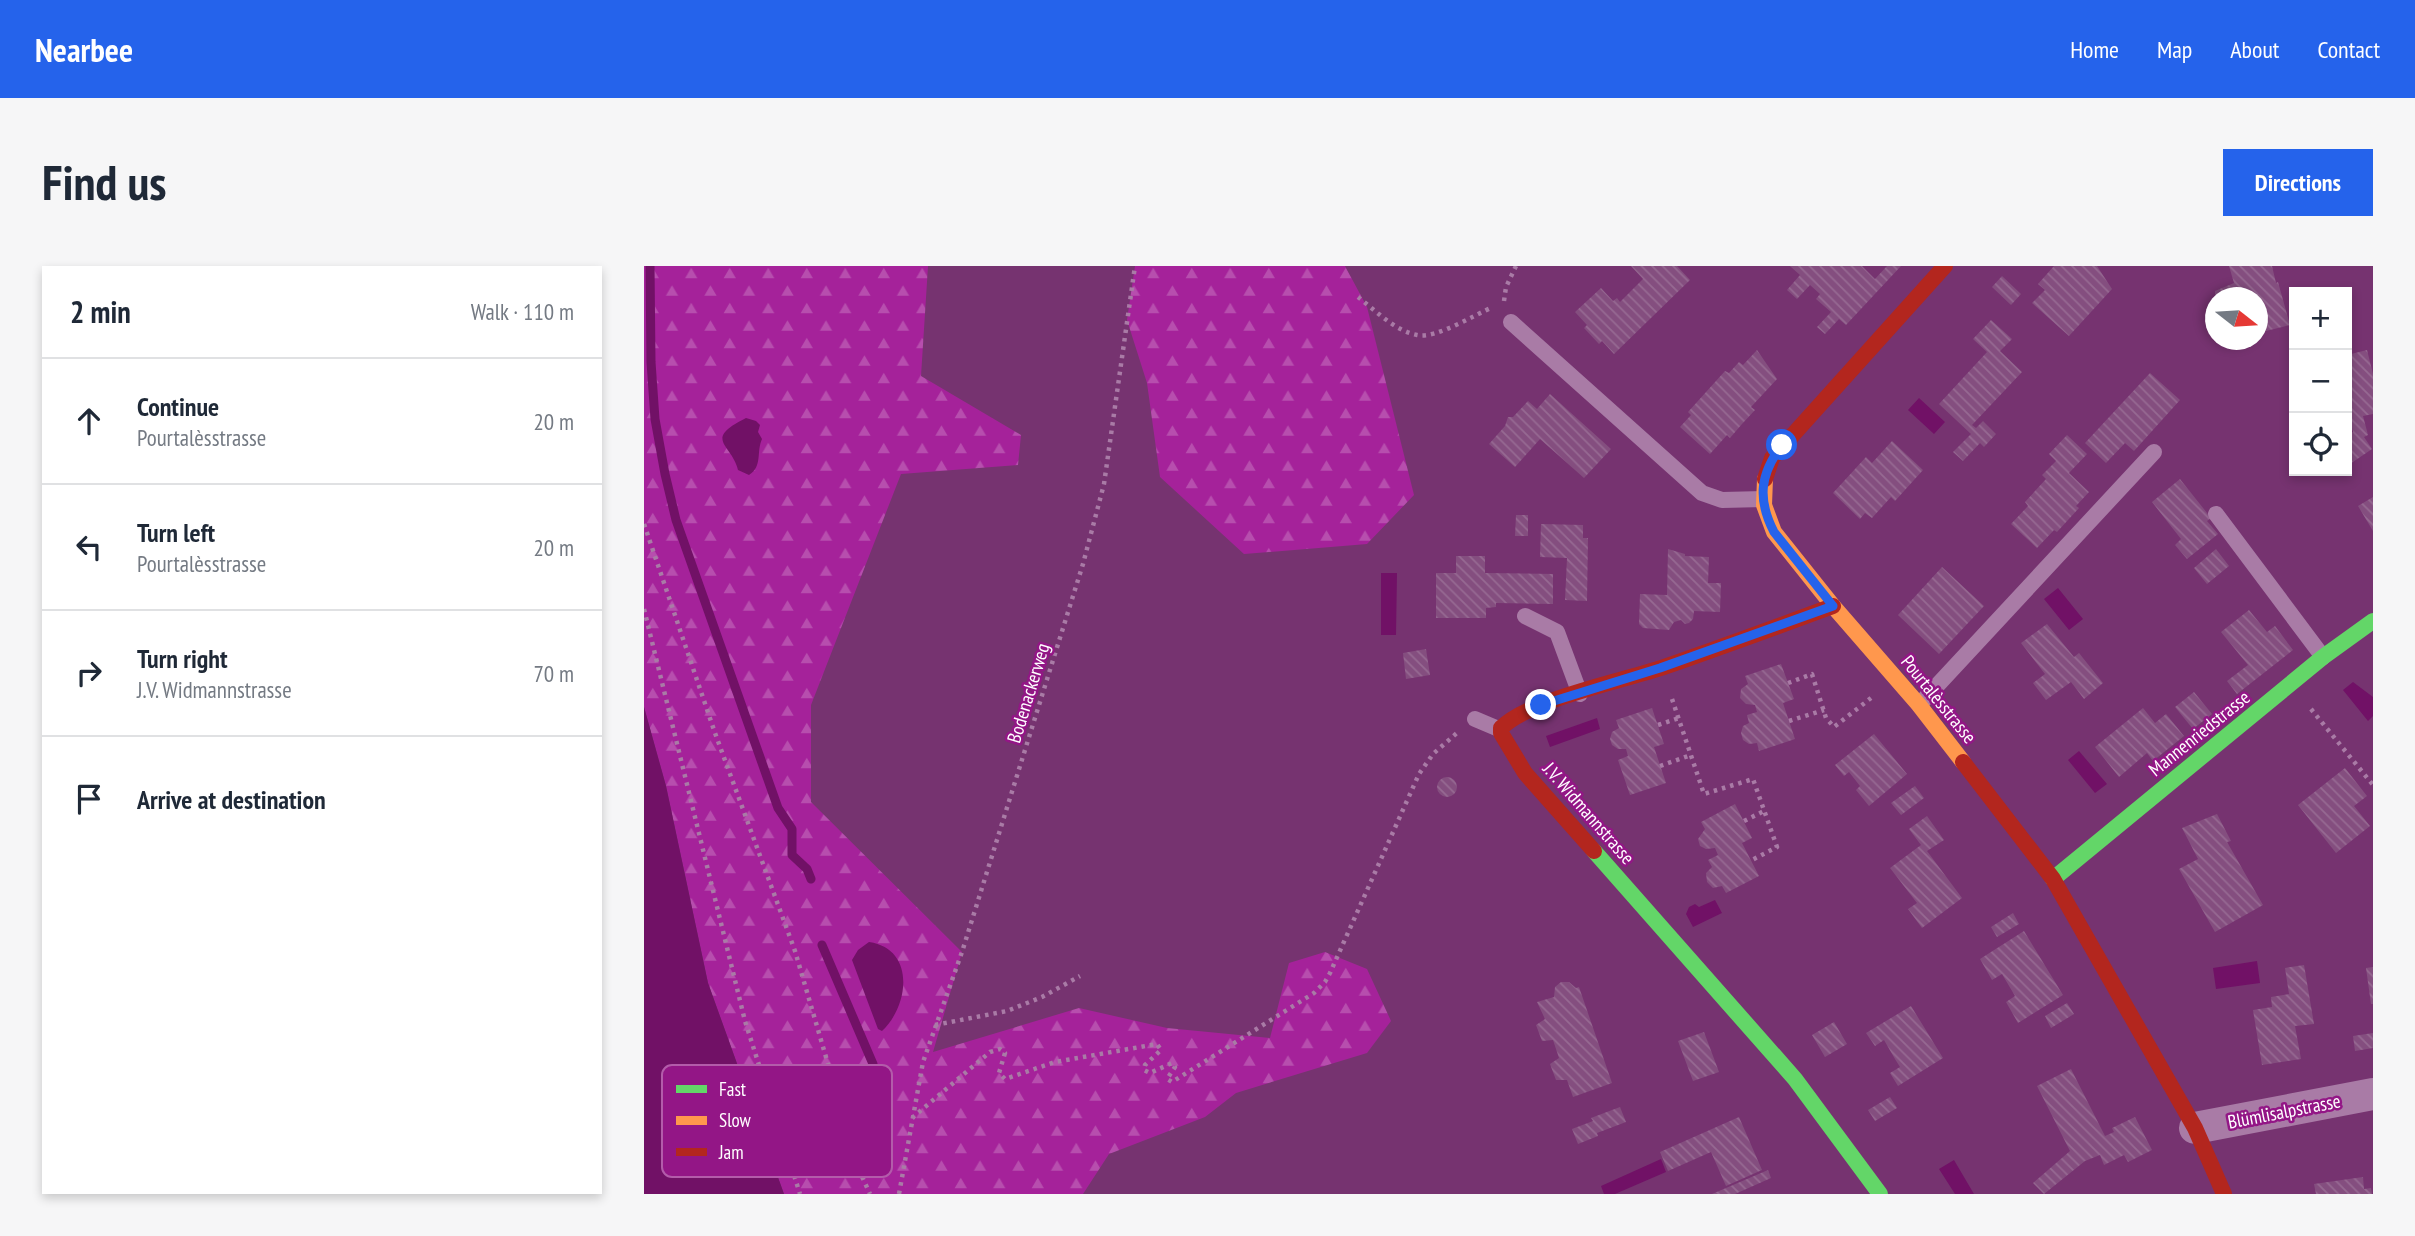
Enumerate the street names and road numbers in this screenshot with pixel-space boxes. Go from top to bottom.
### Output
street label: Bodenackerweg [1001,640,1055,746]
street label: Pourtalèsstrasse [1896,650,1982,748]
street label: Mannenriedstrasse [2144,685,2255,781]
street label: J.V. Widmannstrasse [1537,756,1640,869]
street label: Blümlisalpstrasse [2226,1088,2343,1134]

